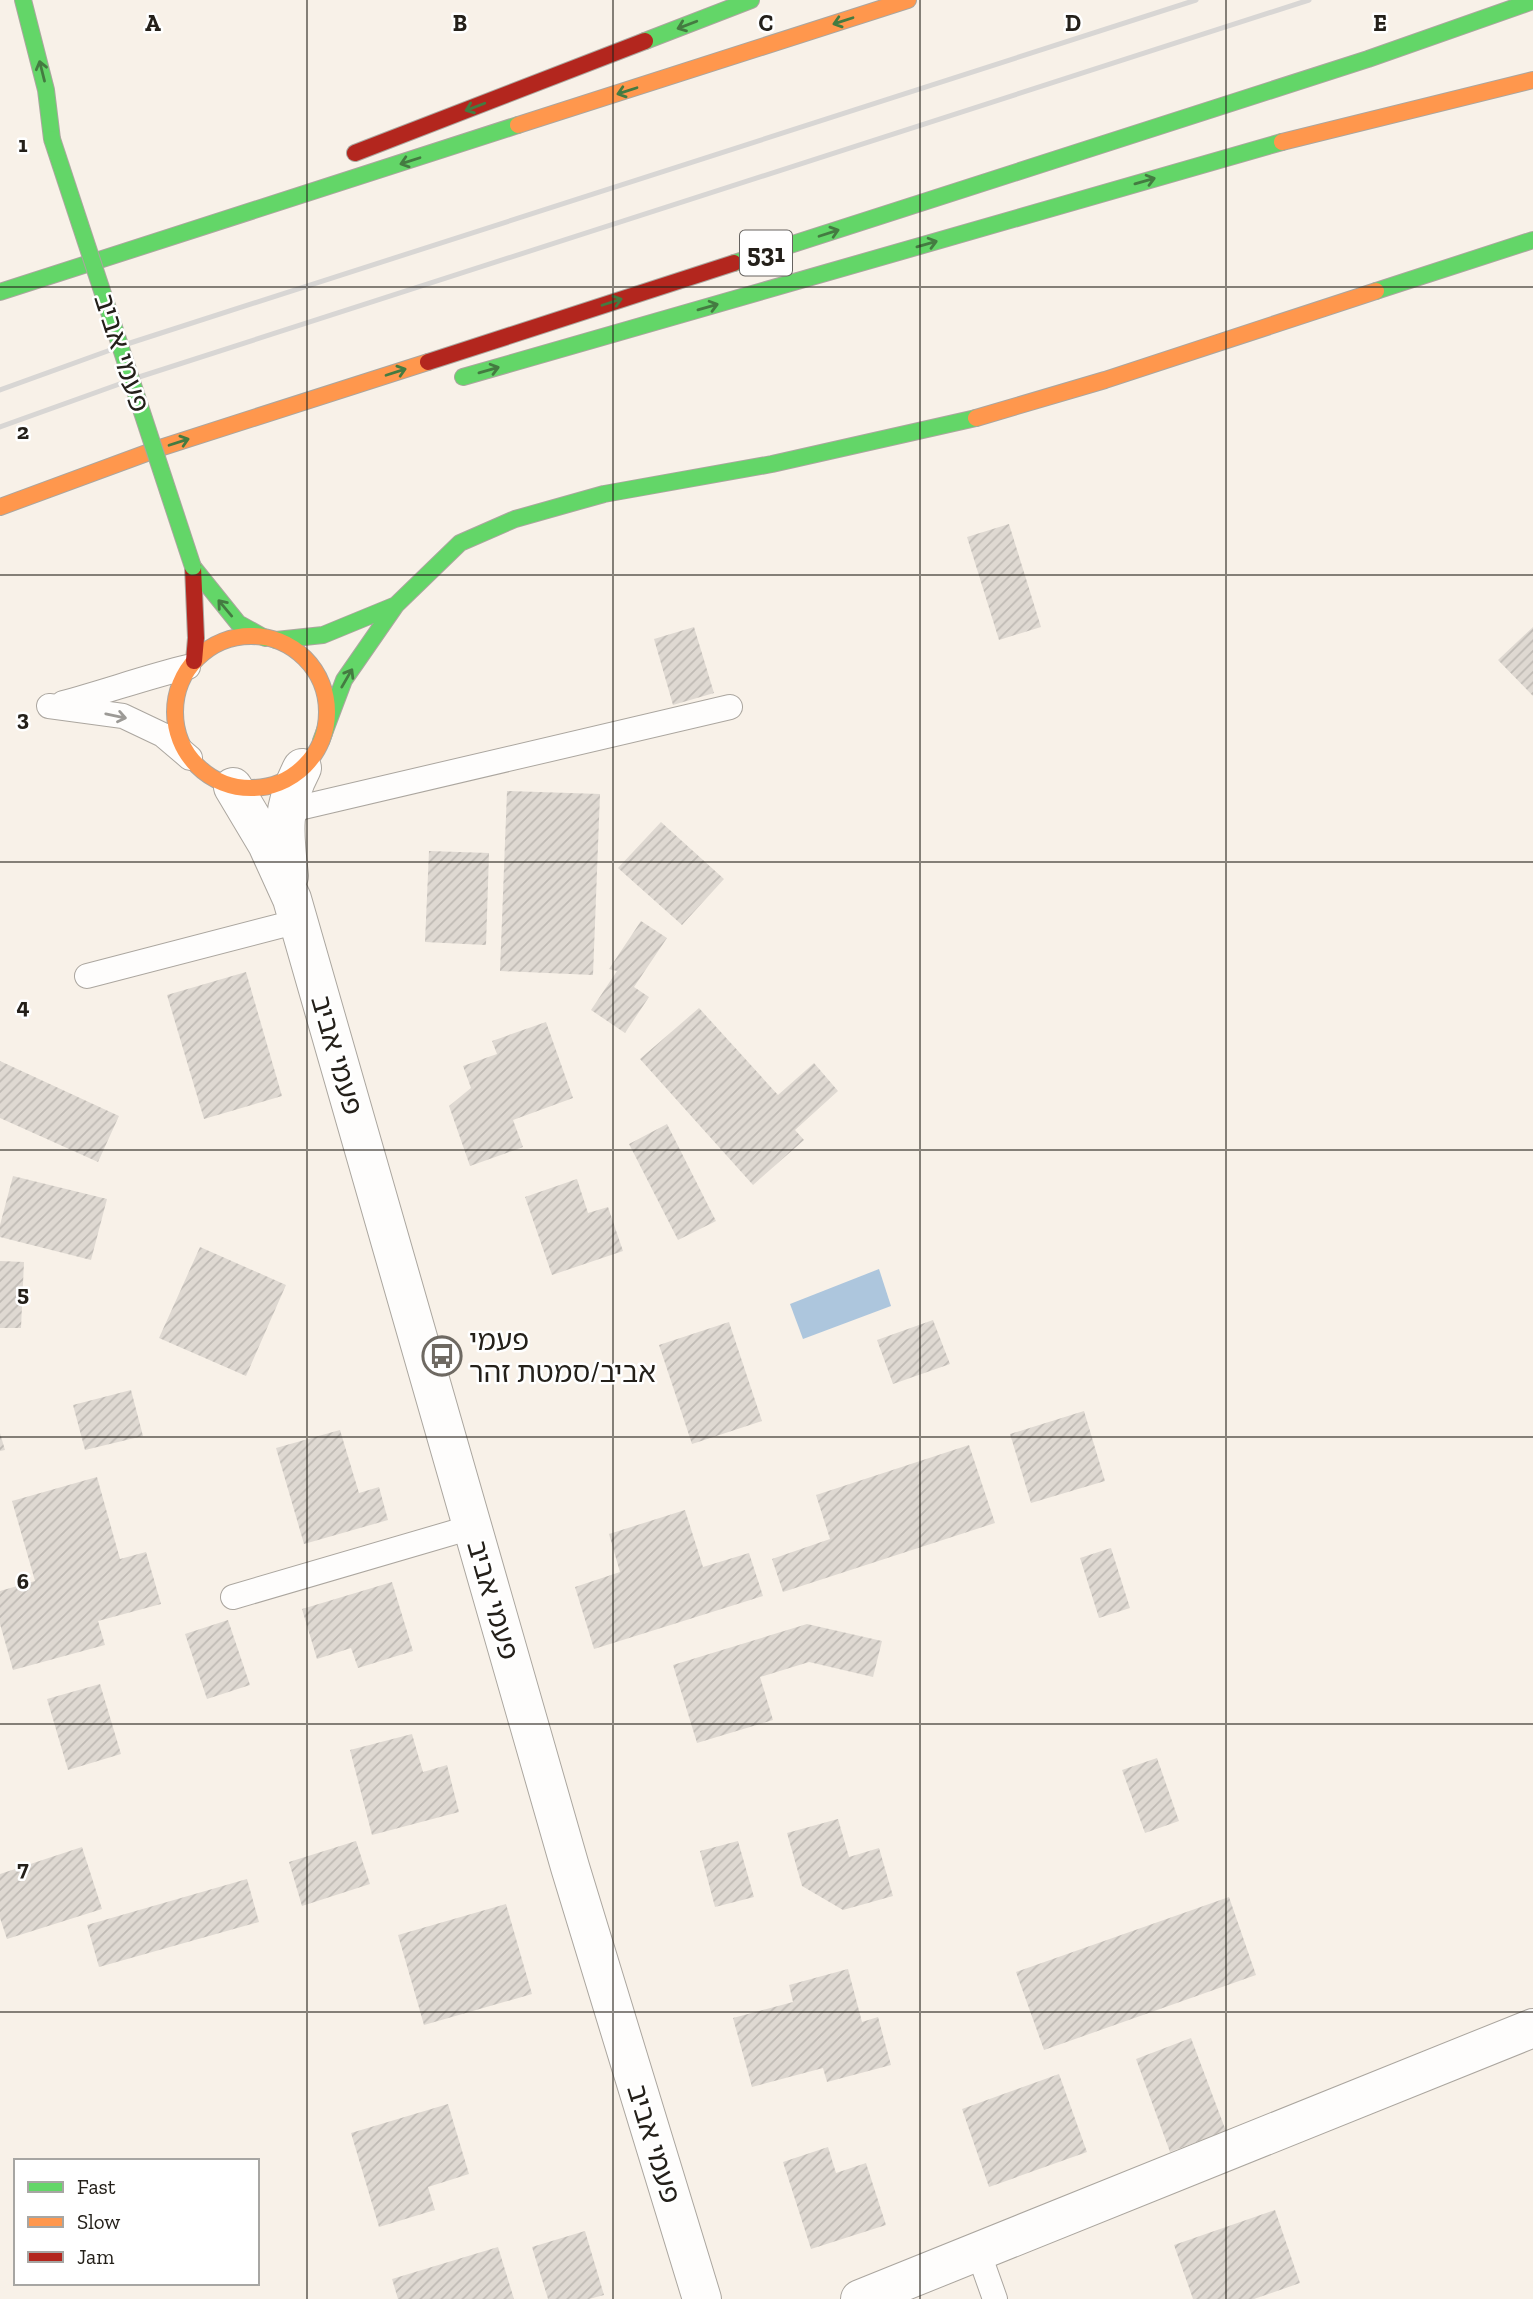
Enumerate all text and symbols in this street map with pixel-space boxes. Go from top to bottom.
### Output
text: A [145,9,161,37]
text: B [453,9,467,37]
text: C [759,9,773,37]
text: D [1065,9,1081,37]
text: E [1373,9,1387,37]
one-way arrow [833,16,855,28]
one-way arrow [677,19,699,32]
one-way arrow [35,60,48,83]
one-way arrow [616,85,638,98]
one-way arrow [465,101,486,114]
text: 1 [18,130,28,158]
one-way arrow [400,155,422,168]
one-way arrow [1134,174,1156,187]
one-way arrow [818,225,840,238]
road number: 531 [740,230,792,276]
one-way arrow [915,236,937,249]
street label: פעמי אביב [87,290,157,416]
one-way arrow [601,295,623,308]
one-way arrow [697,299,719,312]
one-way arrow [478,362,500,375]
one-way arrow [385,365,407,378]
text: 2 [17,417,29,445]
one-way arrow [168,435,190,447]
one-way arrow [217,599,232,617]
one-way arrow [340,668,354,688]
text: 3 [17,704,29,732]
one-way arrow [105,711,127,724]
street label: פעמי אביב [304,991,370,1119]
text: 4 [16,992,30,1020]
text: 5 [17,1279,29,1307]
place label: פעמי אביב/סמטת זהר [469,1324,656,1389]
bus stop icon: פעמי אביב/סמטת זהר [421,1335,463,1377]
street label: פעמי אביב [460,1536,526,1664]
text: 6 [17,1567,29,1595]
text: 7 [17,1854,29,1882]
street label: פעמי אביב [620,2080,688,2208]
legend [14,2159,259,2285]
text: Fast [77,2174,116,2199]
text: Slow [77,2209,120,2234]
text: Jam [77,2244,114,2269]

